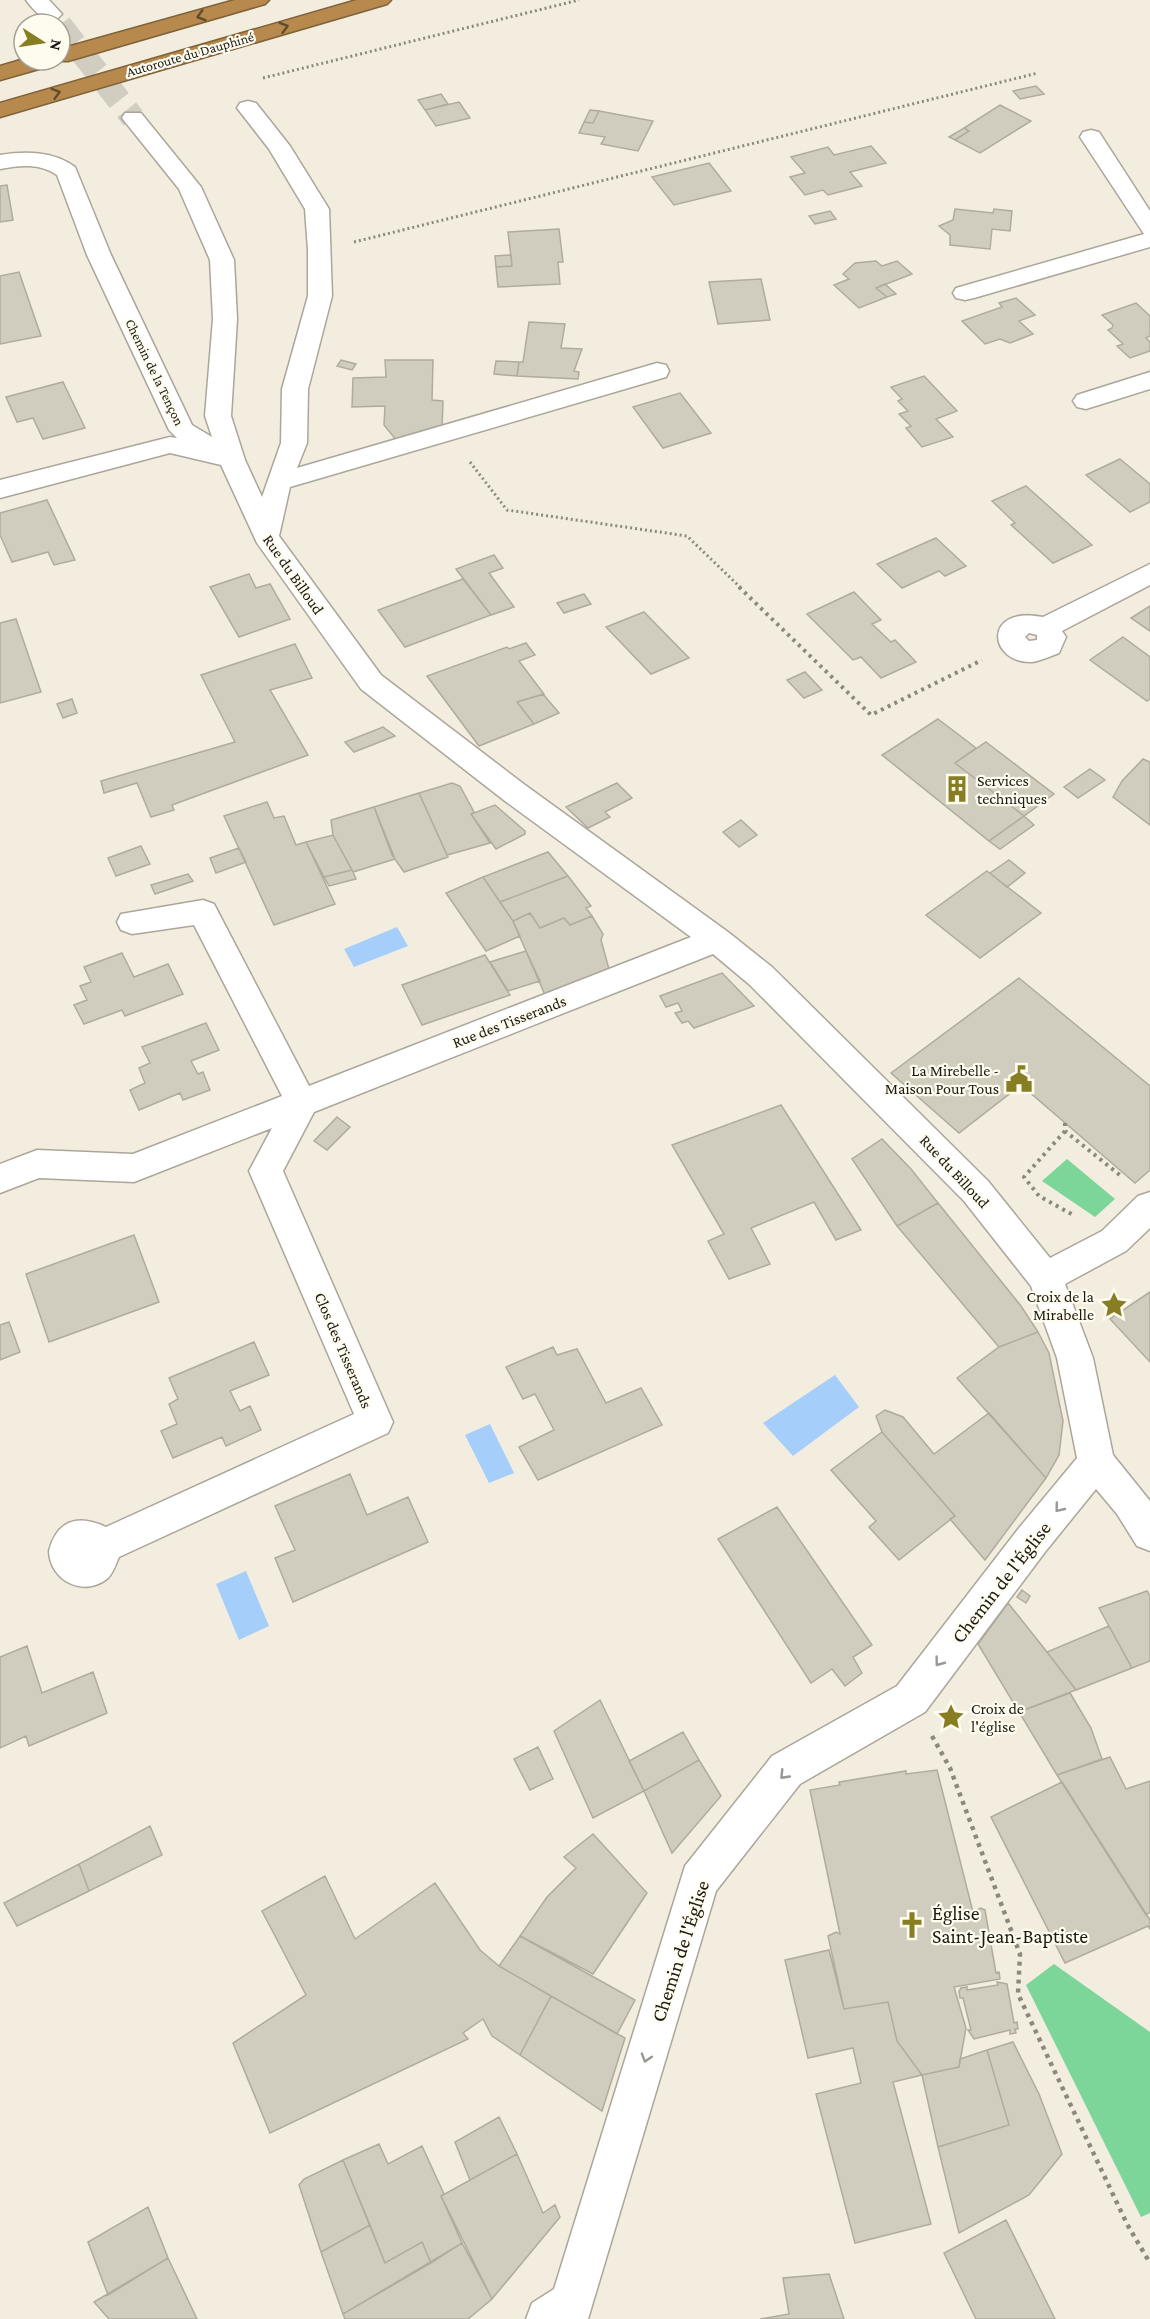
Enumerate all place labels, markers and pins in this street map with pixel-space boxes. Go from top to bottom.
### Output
place label: Services techniques [977,772,1047,808]
building icon: Services techniques [942,774,972,804]
place label: La Mirebelle - Maison Pour Tous [885,1062,999,1097]
public building icon: La Mirebelle - Maison Pour Tous [1004,1064,1034,1094]
place label: Croix de la Mirabelle [1027,1288,1095,1323]
place icon: Croix de la Mirabelle [1099,1290,1129,1320]
place label: Croix de l'église [971,1700,1024,1736]
place icon: Croix de l'église [936,1702,966,1732]
place label: Église Saint-Jean-Baptiste [932,1902,1088,1948]
church icon: Église Saint-Jean-Baptiste [897,1910,927,1940]

